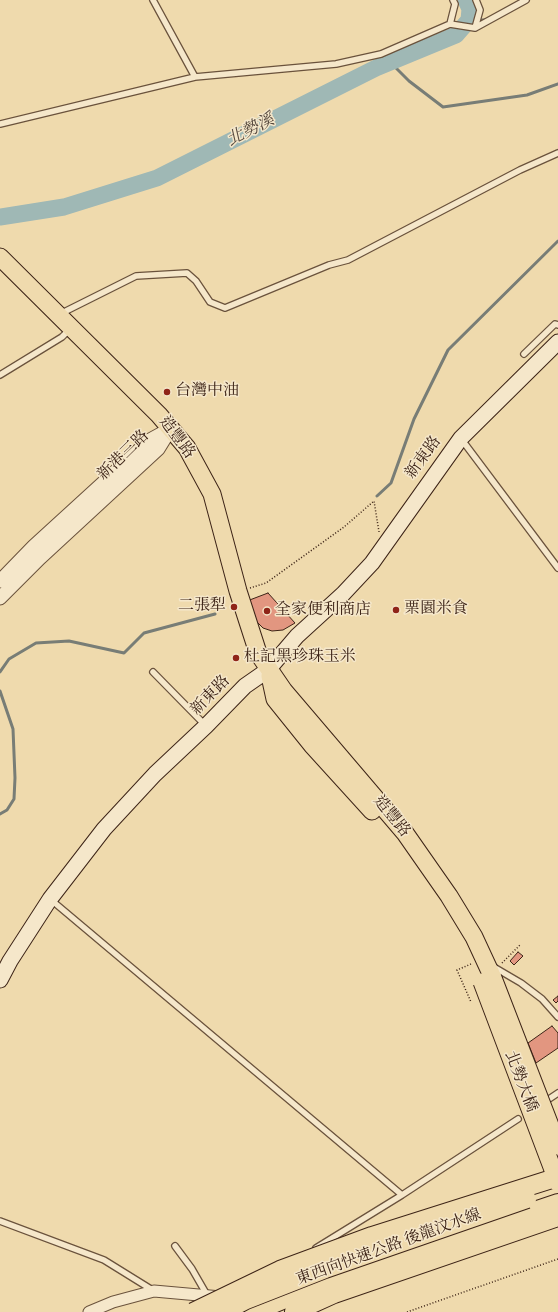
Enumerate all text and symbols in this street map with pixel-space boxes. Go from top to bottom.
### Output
water label: 北勢溪 [224,110,278,152]
place label: 台灣中油 [175,382,239,402]
marker: 台灣中油 [162,387,172,397]
street label: 造豐路 [154,413,198,463]
street label: 新港三路 [94,427,154,485]
street label: 新東路 [402,433,446,483]
place label: 二張犁 [178,597,226,617]
place label: 栗園米食 [404,600,468,620]
place label: 全家便利商店 [275,601,371,621]
marker: 二張犁 [229,602,239,612]
marker: 栗園米食 [391,605,401,615]
marker: 全家便利商店 [262,606,272,616]
place label: 杜記黑珍珠玉米 [244,648,356,668]
marker: 杜記黑珍珠玉米 [231,653,241,663]
street label: 新東路 [187,672,235,720]
street label: 造豐路 [368,792,414,842]
street label: 北勢大橋 [500,1049,540,1115]
street label: 東西向快速公路 後龍汶水線 [294,1206,484,1290]

